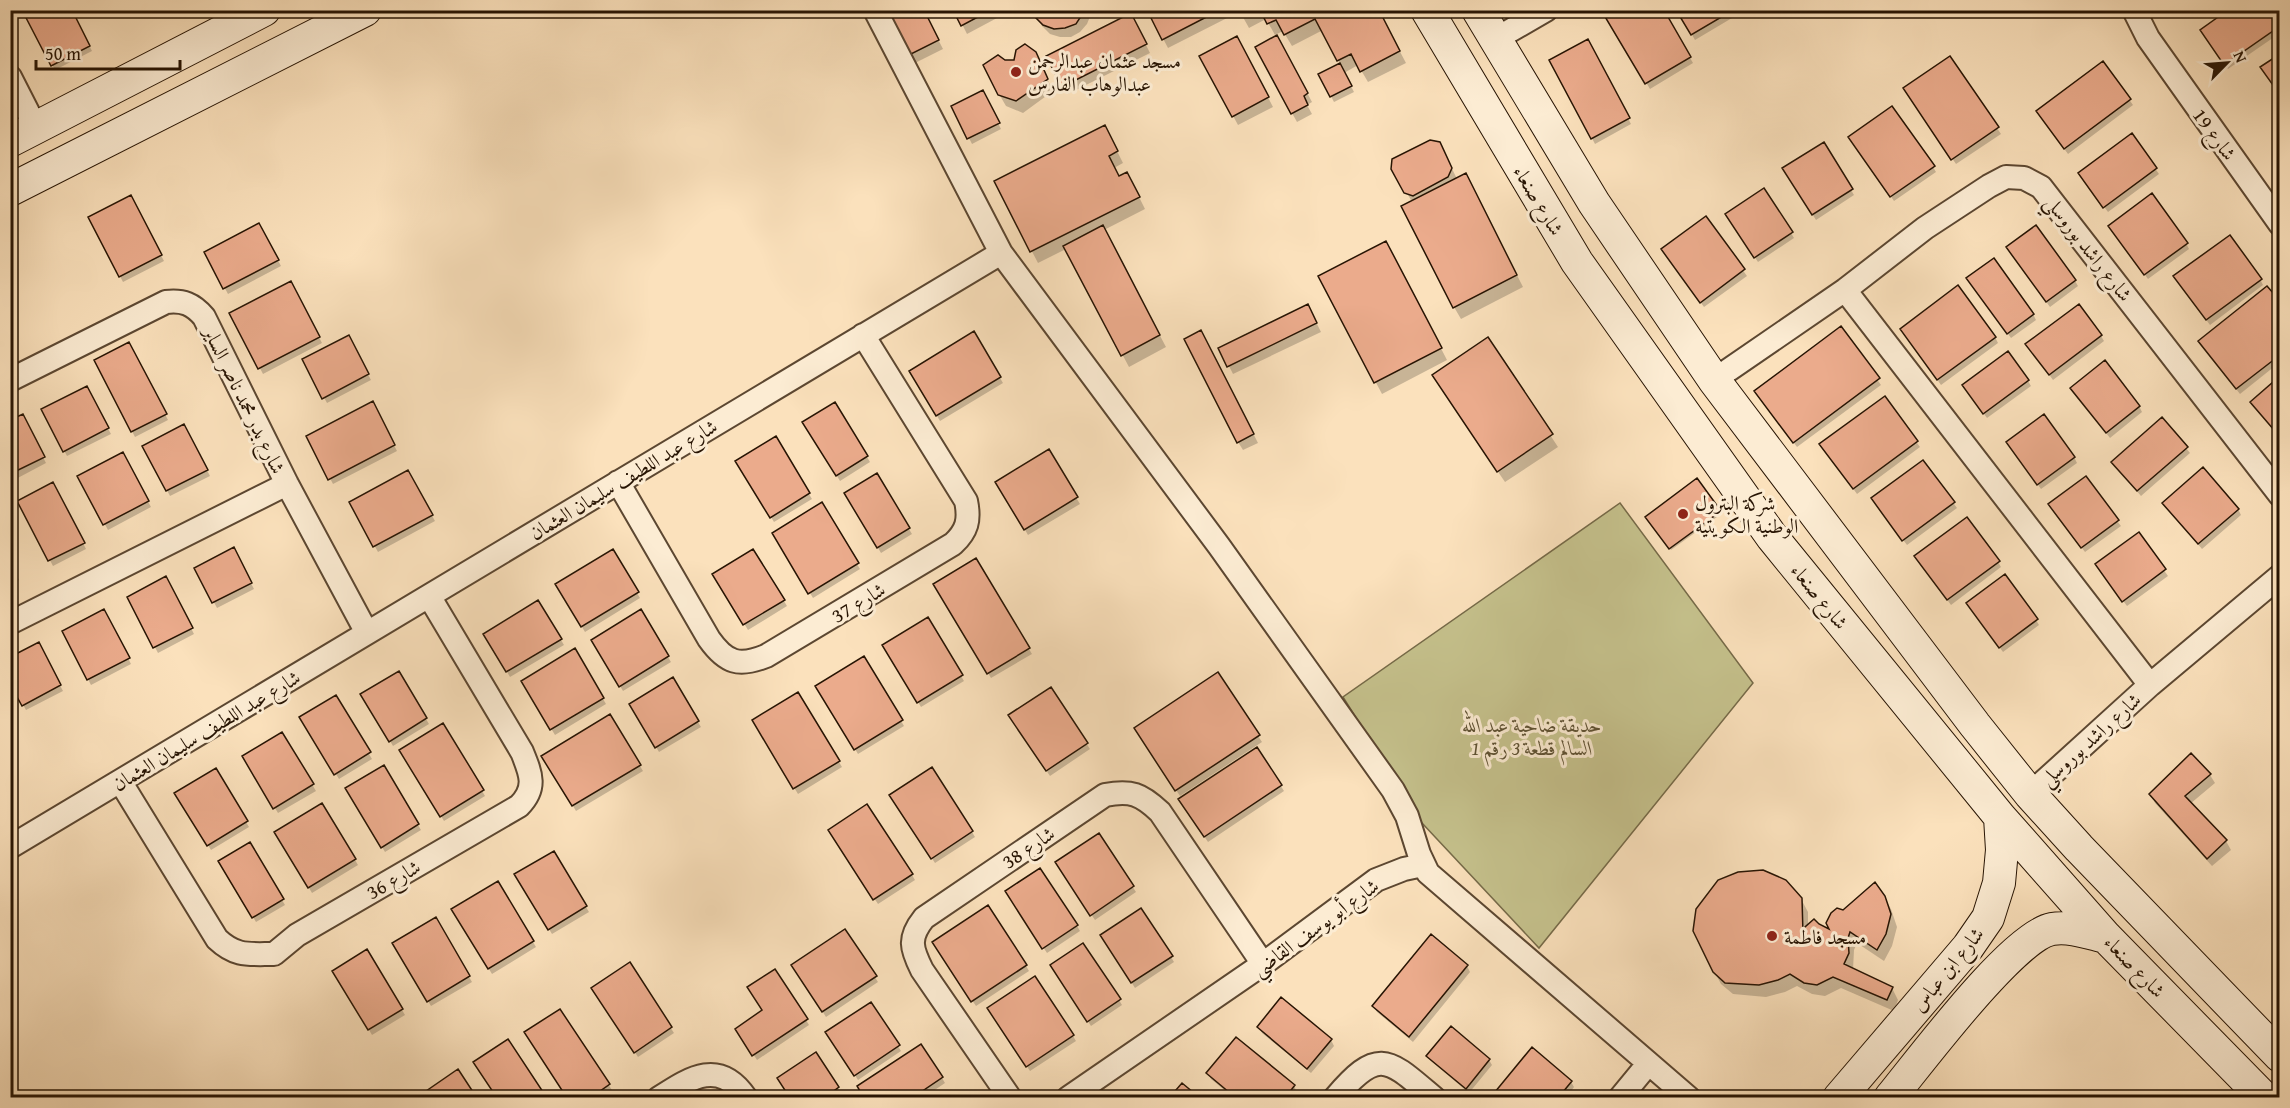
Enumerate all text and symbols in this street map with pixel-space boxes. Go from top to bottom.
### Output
scale bar [36,33,180,71]
north arrow [2197,33,2257,93]
text: 50 m [45,40,81,67]
place label: مسجد عثمان عبدالرحمن عبدالوهاب الفارس [1028,46,1181,98]
text: N [2227,47,2254,67]
marker: مسجد عثمان عبدالرحمن عبدالوهاب الفارس [1009,65,1023,79]
street label: شارع 19 [2183,102,2244,168]
street label: شارع صنعاء [1503,159,1571,243]
street label: شارع راشد بوروسلي [2033,189,2140,311]
street label: شارع بدر محمد ناصر الساير [192,320,293,480]
street label: شارع عبد اللطيف سليمان العثمان [523,411,725,550]
place label: شركة البترول الوطنية الكويتية [1695,488,1798,540]
marker: شركة البترول الوطنية الكويتية [1676,507,1690,521]
street label: شارع صنعاء [1781,557,1856,638]
street label: شارع 37 [826,575,893,633]
street label: شارع عبد اللطيف سليمان العثمان [106,662,308,801]
street label: شارع راشد بوروسلي [2033,685,2151,797]
park label: حديقة ضاحية عبد الله السالم قطعة 3 رقم 1 [1462,710,1602,767]
street label: شارع 38 [996,819,1063,879]
street label: شارع 36 [360,852,428,910]
street label: شارع أبو يوسف القاضي [1246,871,1387,987]
street label: شارع ابن عباس [1904,920,1993,1020]
place label: مسجد فاطمة [1784,922,1866,951]
street label: شارع صنعاء [2095,928,2172,1007]
marker: مسجد فاطمة [1765,929,1779,943]

